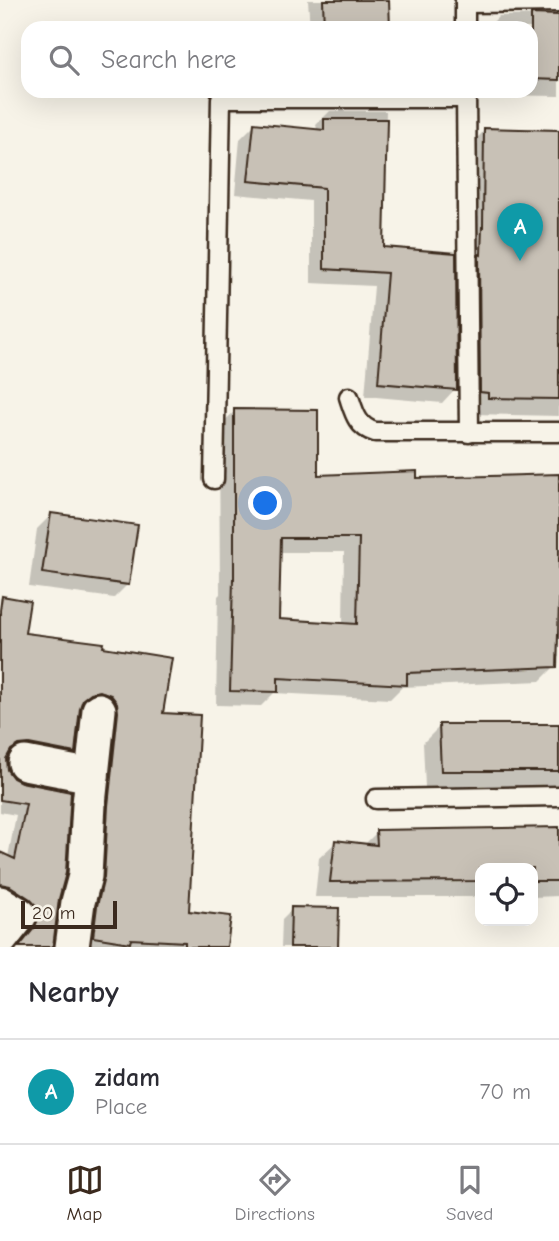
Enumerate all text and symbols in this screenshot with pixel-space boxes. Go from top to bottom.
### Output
search box [21,21,538,98]
icon: search [45,41,83,79]
text: Search here [101,45,236,75]
pin: A [497,203,543,261]
your location [248,486,282,520]
map controls [475,863,538,926]
button: locate [475,863,538,926]
scale bar [21,898,117,930]
text: 20 m [32,902,76,924]
text: Nearby [28,975,119,1010]
text: zidam [95,1063,160,1093]
text: A [45,1078,57,1105]
text: 70 m [479,1078,531,1105]
text: Place [95,1093,147,1120]
tab: Map [66,1161,104,1225]
tab: Directions [235,1161,315,1225]
tab: Saved [446,1161,493,1225]

